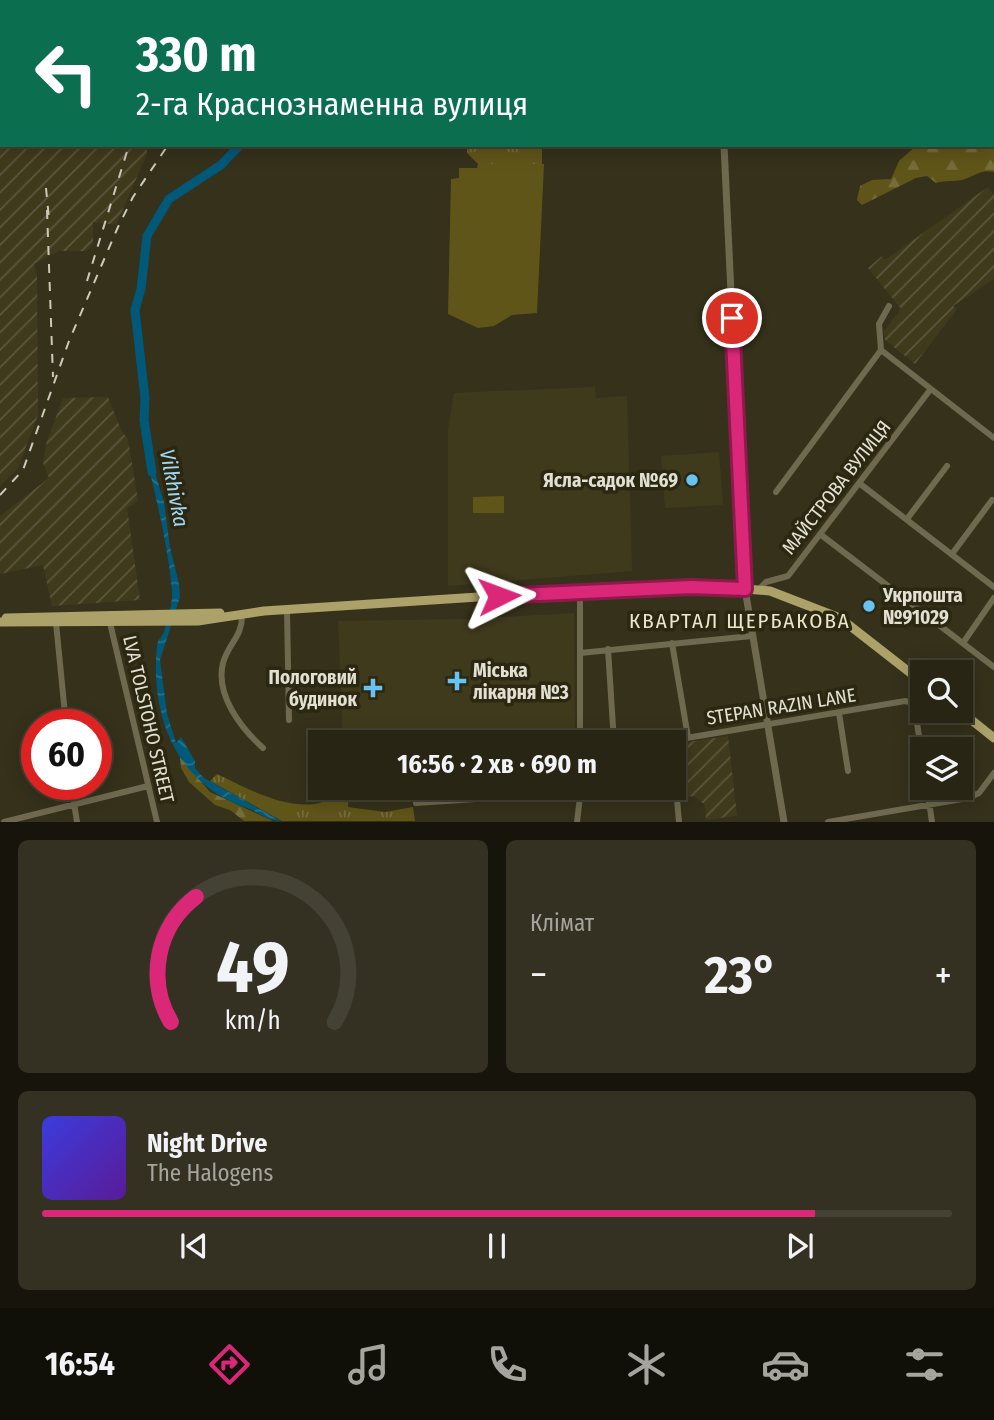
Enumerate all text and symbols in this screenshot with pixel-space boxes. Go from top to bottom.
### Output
text: 330 m [136,25,257,84]
icon: left [21,28,112,119]
text: 2-га Краснознаменна вулиця [136,85,528,123]
pin [702,288,762,348]
icon: arrive [713,299,751,337]
street label: МАЙСТРОВА ВУЛИЦЯ [777,416,896,559]
water label: Vilkhivka [154,447,194,529]
place label: Ясла-садок №69 [543,469,678,492]
marker: Ясла-садок №69 [684,472,700,488]
position arrow [462,559,536,633]
place label: Укрпошта №91029 [882,584,963,629]
marker: Укрпошта №91029 [861,598,877,614]
district label: КВАРТАЛ ЩЕРБАКОВА [629,608,851,634]
street label: LVA TOLSTOHO STREET [118,633,179,805]
place label: Міська лікарня №3 [473,659,569,704]
map controls [910,660,973,800]
button: search [910,660,973,723]
place label: Пологовий будинок [269,666,357,711]
marker: Міська лікарня №3 [447,671,467,691]
marker: Пологовий будинок [363,678,383,698]
street label: STEPAN RAZIN LANE [705,683,857,730]
speed limit sign: 60 [21,709,112,800]
button: layers [910,737,973,800]
text: 16:56 · 2 хв · 690 m [397,749,597,780]
text: Клімат [530,909,594,937]
text: 49 [216,925,290,1012]
text: 23° [704,944,777,1007]
text: − [530,952,547,998]
text: + [935,952,952,998]
text: km/h [225,1006,281,1036]
text: Night Drive [147,1128,267,1159]
text: The Halogens [147,1159,273,1187]
icon: previous [175,1227,213,1265]
icon: pause [478,1227,516,1265]
icon: next [781,1227,819,1265]
icon: directions [205,1340,254,1389]
icon: music [344,1340,393,1389]
icon: phone [483,1340,532,1389]
icon: climate [622,1340,671,1389]
icon: car [761,1340,810,1389]
icon: filters [900,1340,949,1389]
text: 16:54 [45,1345,115,1383]

